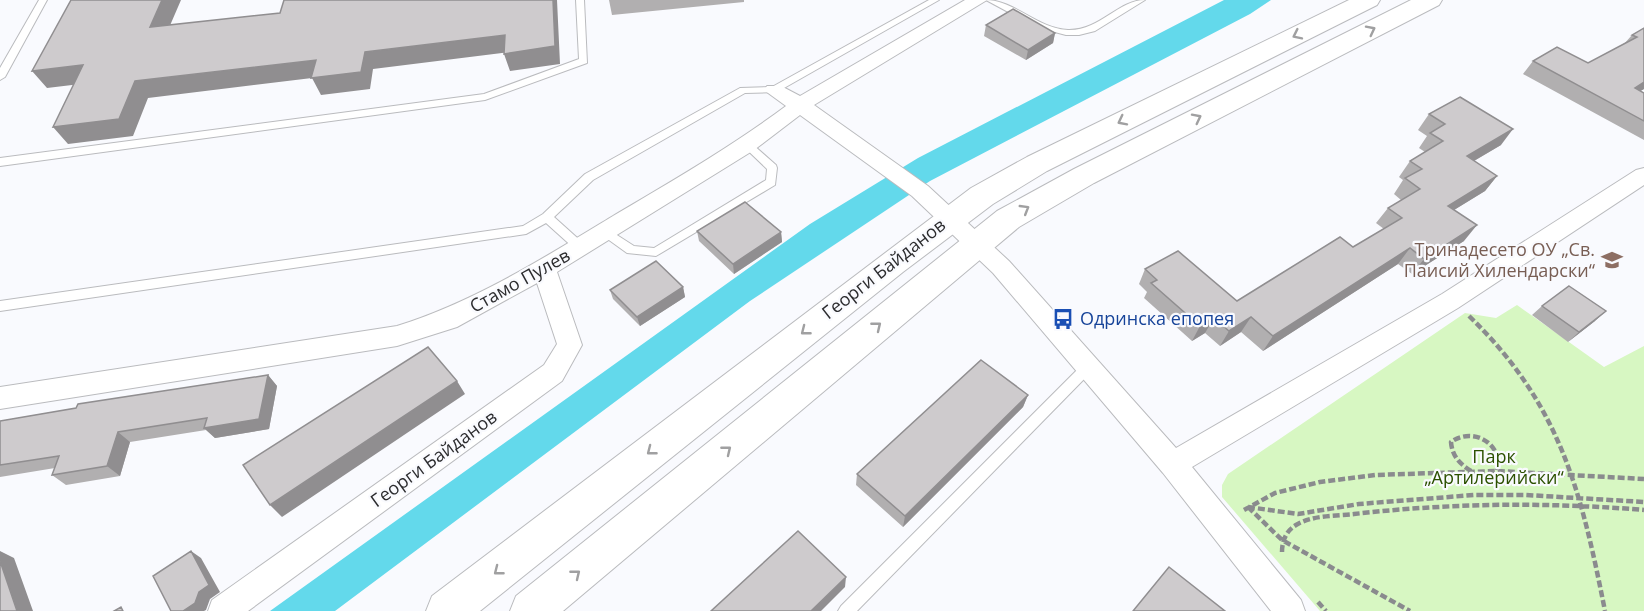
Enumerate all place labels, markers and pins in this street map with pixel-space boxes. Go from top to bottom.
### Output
place label: Тринадесето ОУ „Св. Паисий Хилендарски“ [1404,237,1596,282]
school or university icon: Тринадесето ОУ „Св. Паисий Хилендарски“ [1600,248,1624,272]
place label: Одринска епопея [1080,306,1234,330]
bus stop icon: Одринска епопея [1051,307,1075,331]

